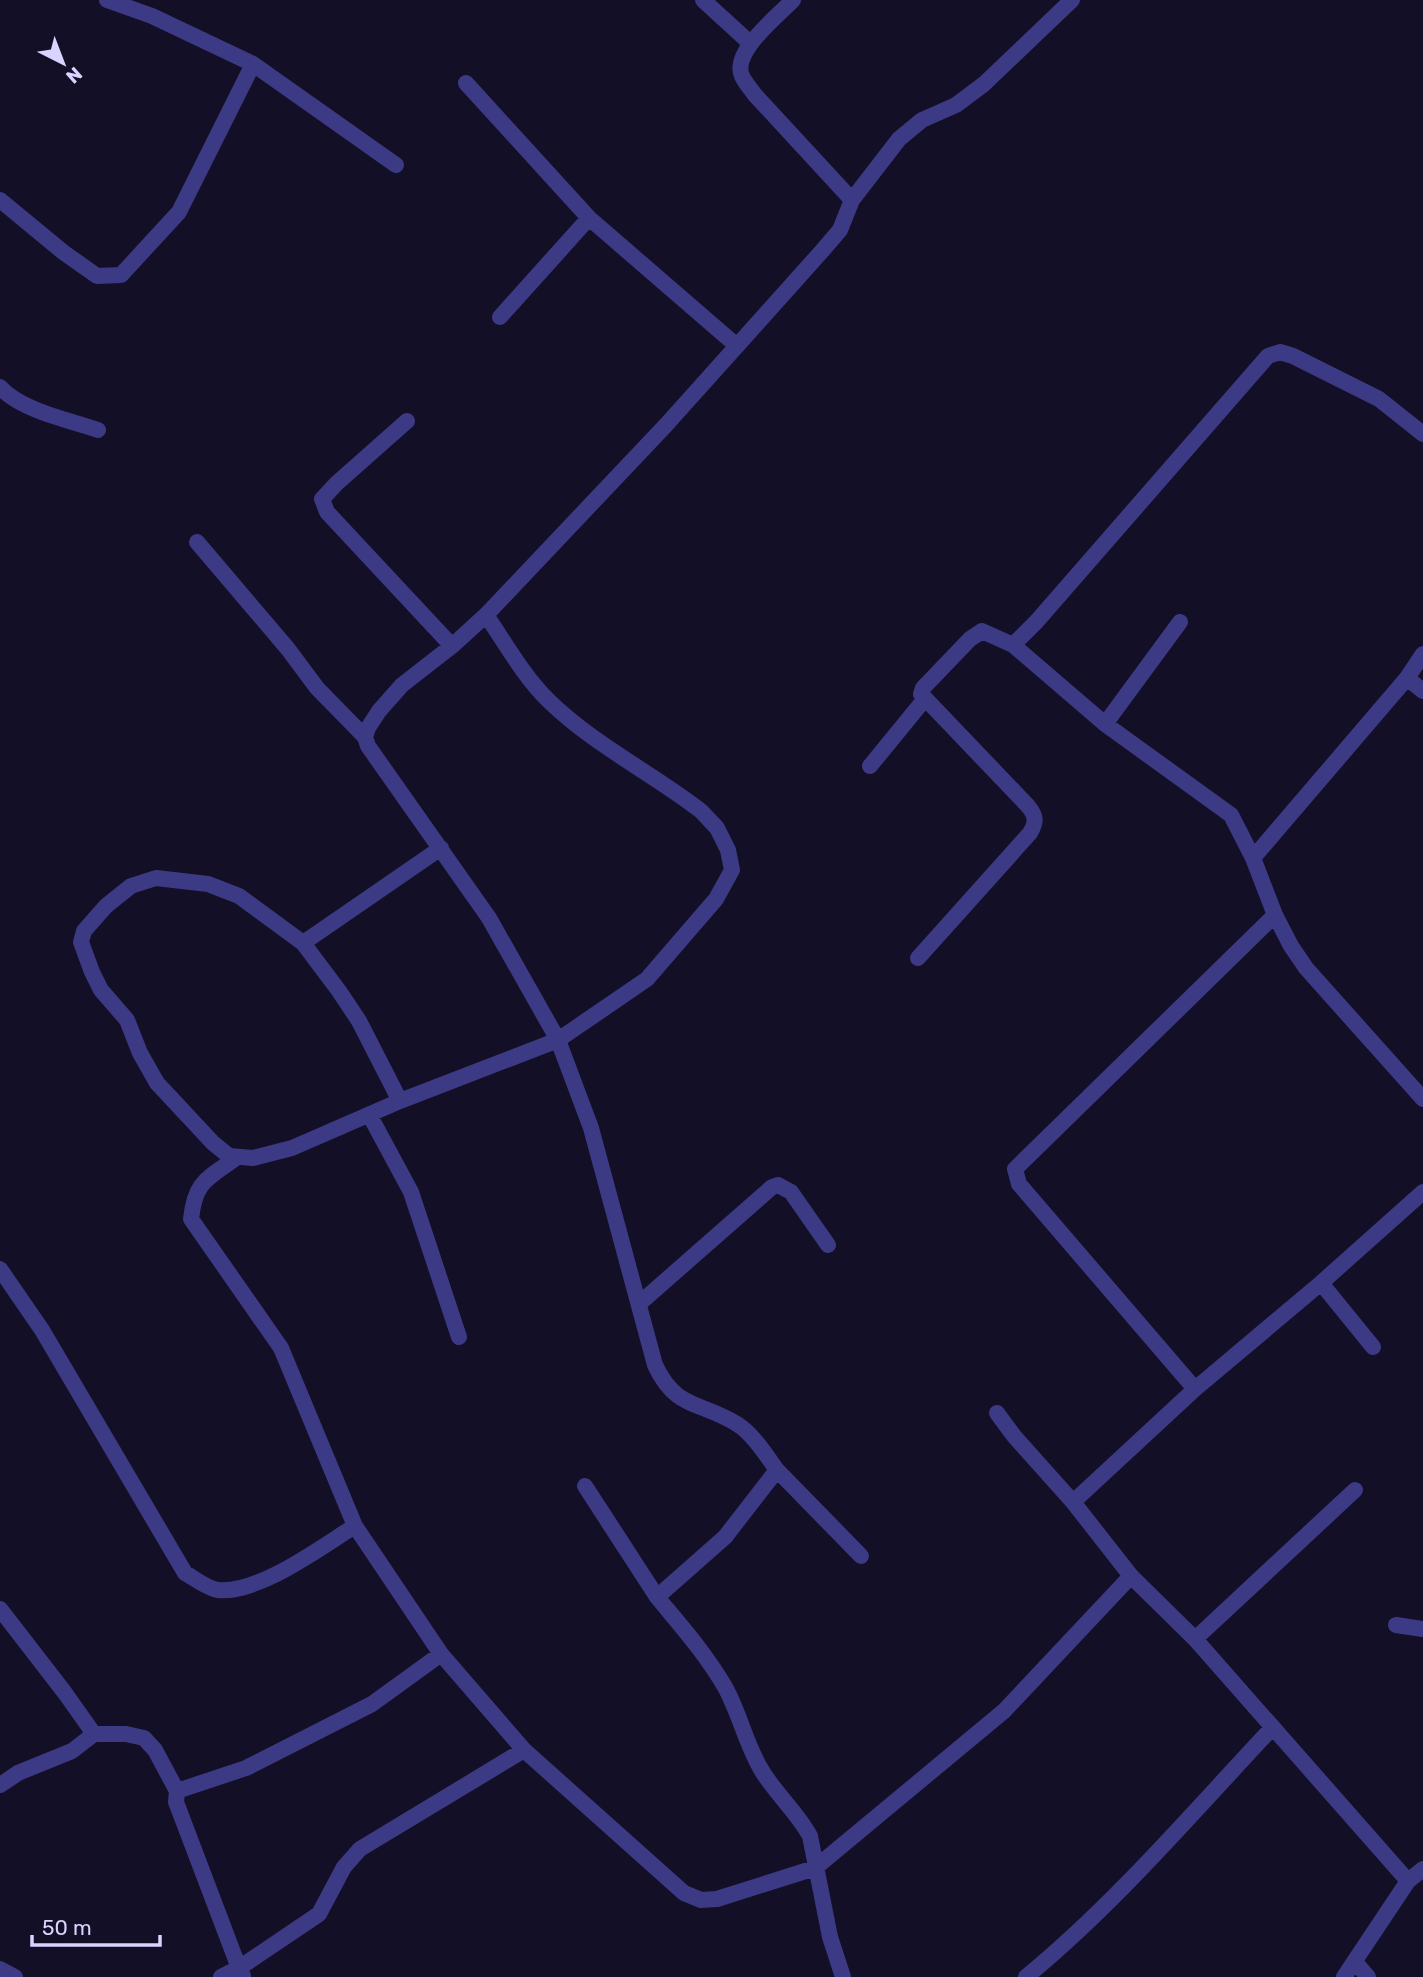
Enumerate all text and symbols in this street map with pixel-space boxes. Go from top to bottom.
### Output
north arrow [28,28,98,98]
text: N [61,62,87,88]
scale bar [32,1904,159,1948]
text: 50 m [42,1915,92,1940]

